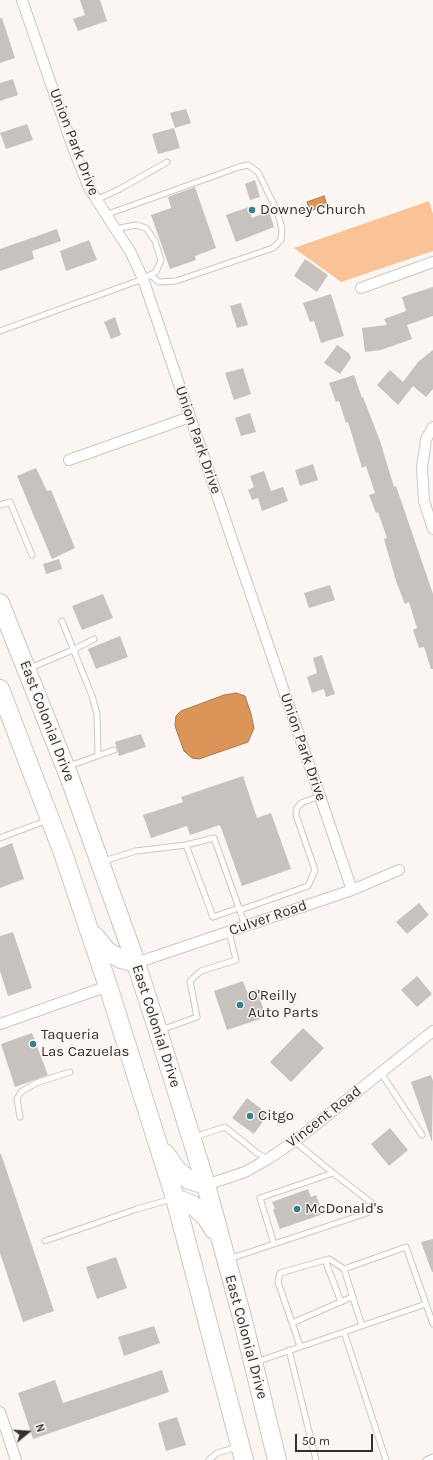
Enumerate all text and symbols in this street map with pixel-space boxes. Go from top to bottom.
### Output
street label: Union Park Drive [45,86,103,198]
place label: Downey Church [260,201,366,219]
marker: Downey Church [247,205,257,215]
street label: Union Park Drive [171,384,225,496]
street label: East Colonial Drive [16,658,78,784]
street label: Union Park Drive [276,691,330,803]
street label: Culver Road [227,896,309,940]
street label: East Colonial Drive [128,962,184,1090]
place label: O'Reilly Auto Parts [248,987,319,1022]
marker: O'Reilly Auto Parts [235,1000,245,1010]
place label: Taqueria Las Cazuelas [41,1026,129,1061]
marker: Taqueria Las Cazuelas [28,1039,38,1049]
street label: Vincent Road [283,1082,365,1152]
place label: Citgo [258,1107,294,1125]
marker: Citgo [245,1111,255,1121]
place label: McDonald's [305,1200,384,1218]
marker: McDonald's [292,1204,302,1214]
street label: East Colonial Drive [221,1273,271,1401]
north arrow [8,1412,48,1452]
text: N [32,1422,47,1434]
scale bar [297,1426,375,1452]
text: 50 m [302,1434,330,1448]

